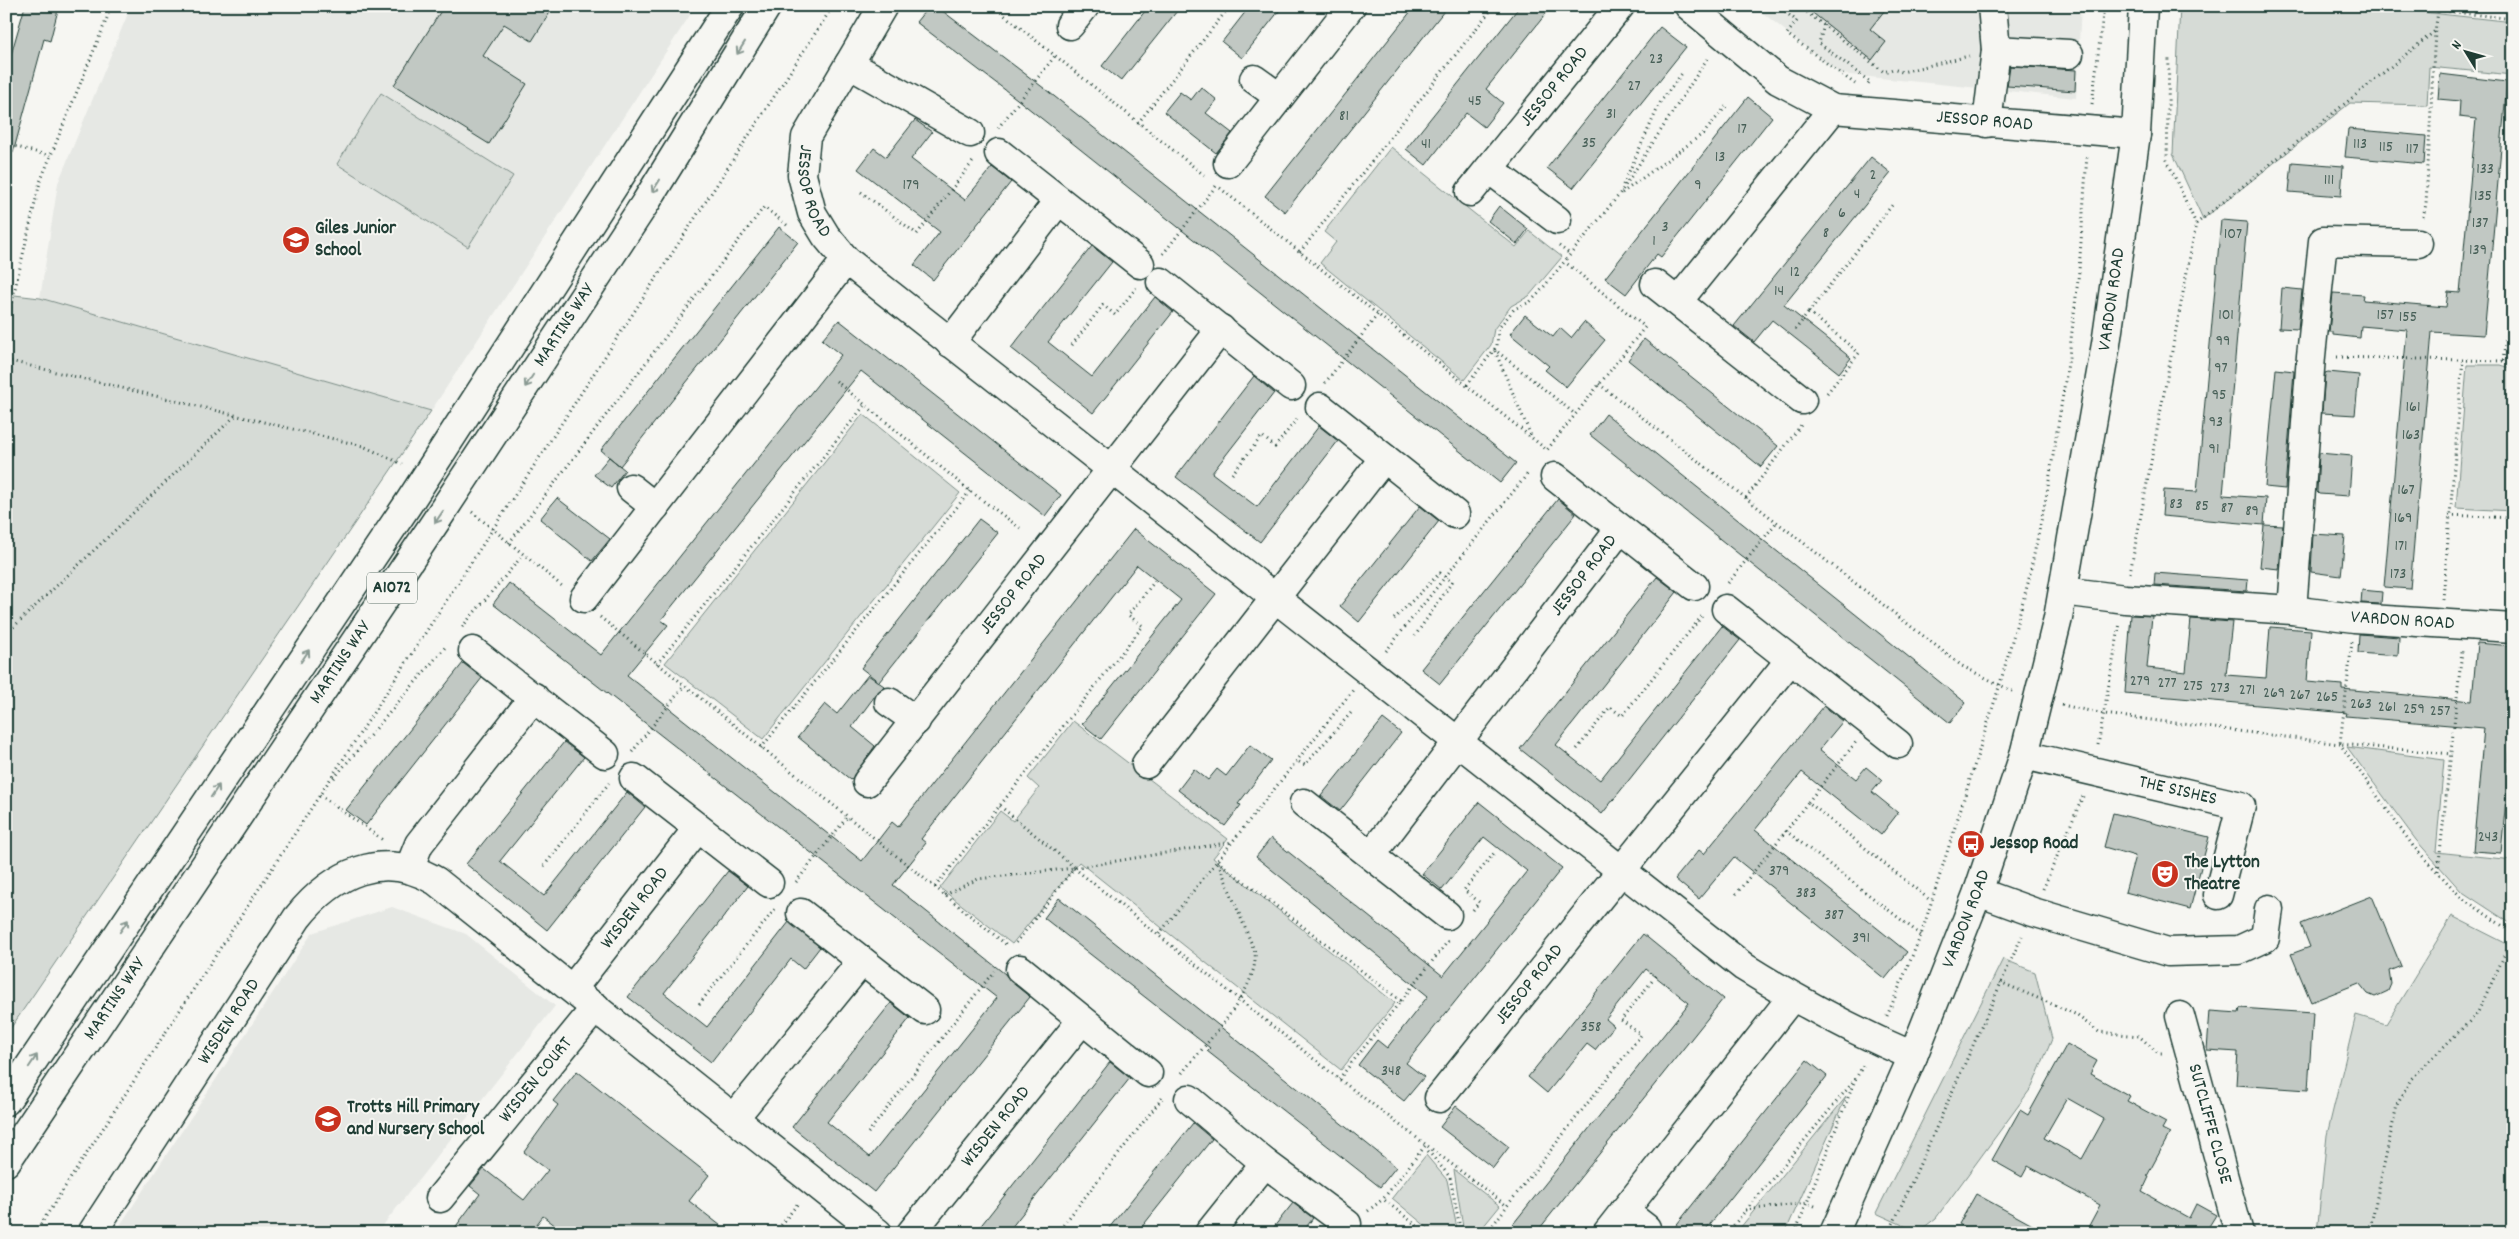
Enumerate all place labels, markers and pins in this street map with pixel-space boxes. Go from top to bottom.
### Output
place label: Giles Junior School [315,216,397,265]
school or university icon: Giles Junior School [281,225,311,255]
bus stop icon: Jessop Road [1956,829,1986,859]
place label: Jessop Road [1990,831,2078,858]
place label: The Lytton Theatre [2184,850,2260,899]
theatre icon: The Lytton Theatre [2150,859,2180,889]
place label: Trotts Hill Primary and Nursery School [347,1095,485,1144]
school or university icon: Trotts Hill Primary and Nursery School [313,1104,343,1134]

